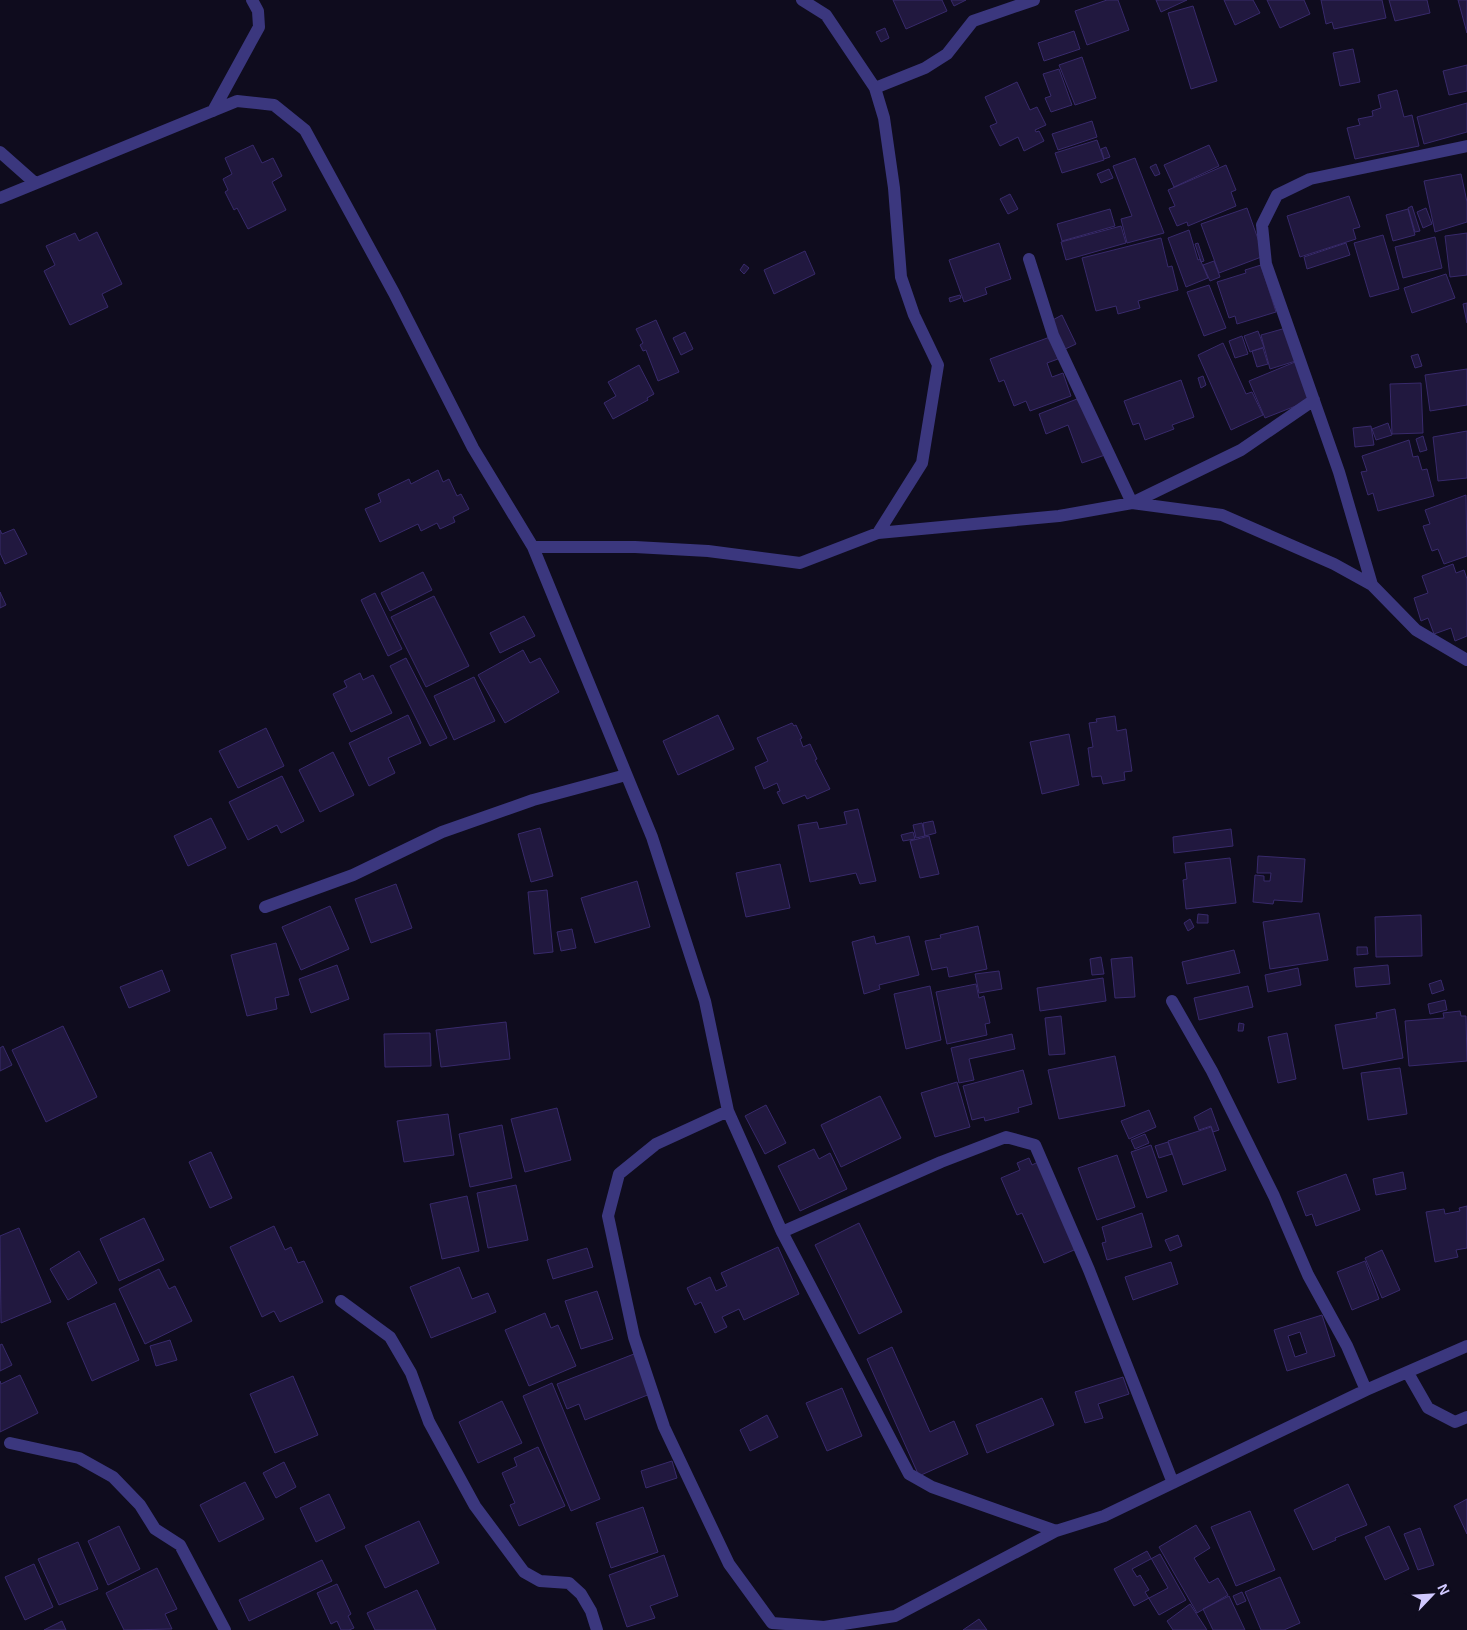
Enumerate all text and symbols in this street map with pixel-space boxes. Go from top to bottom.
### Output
north arrow [1407,1570,1457,1620]
text: N [1434,1582,1453,1597]

